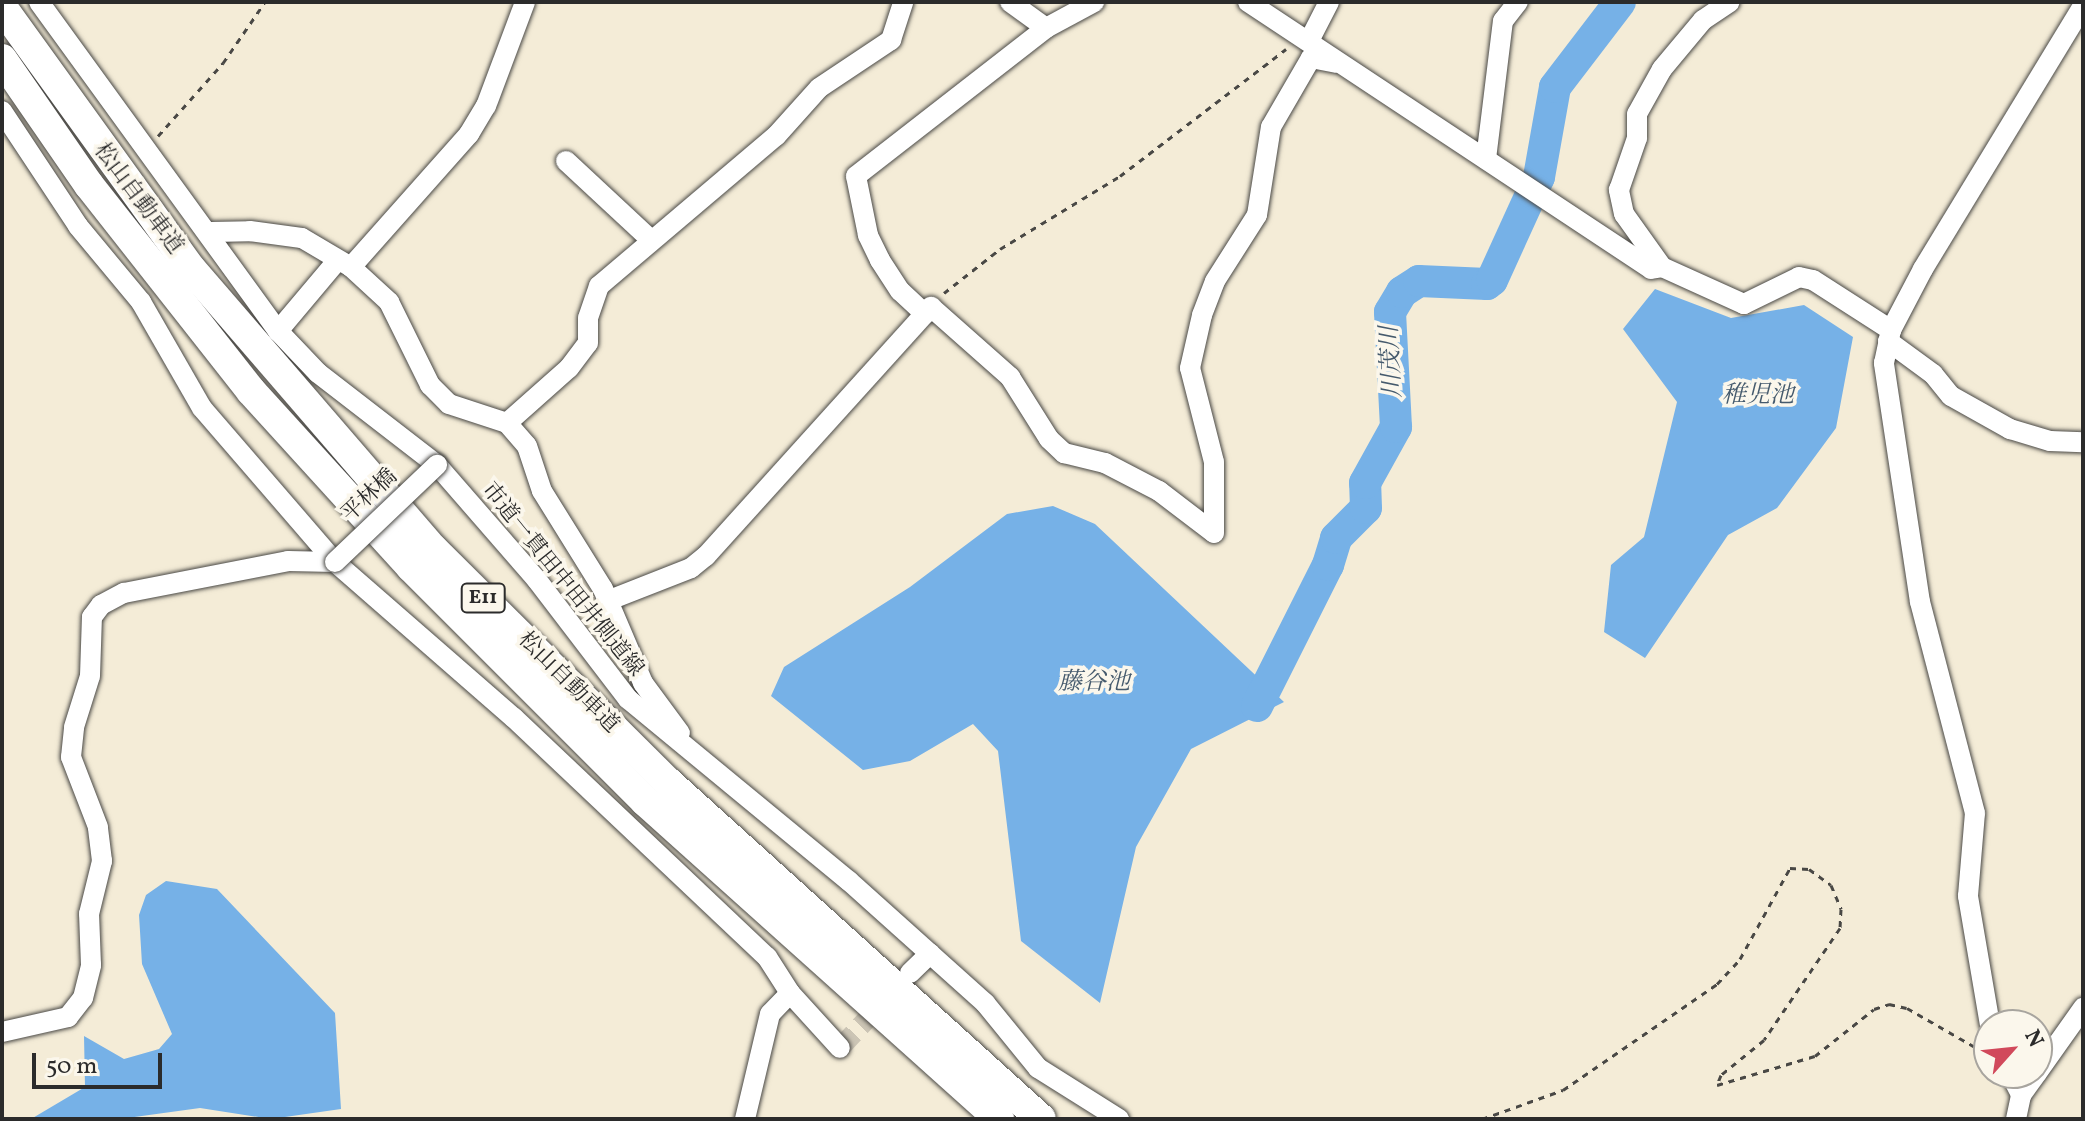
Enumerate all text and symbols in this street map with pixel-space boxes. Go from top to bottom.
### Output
street label: 松山自動車道 [88,138,188,260]
water label: 川茂川 [1377,325,1409,399]
water label: 稚児池 [1722,383,1794,411]
street label: 平林橋 [337,464,403,528]
street label: 市道一貫田中田井側道線 [476,478,648,682]
road number: E11 [459,582,507,614]
street label: 松山自動車道 [512,627,624,739]
water label: 藤谷池 [1058,670,1130,698]
north arrow [1973,1009,2053,1089]
text: N [2016,1025,2050,1053]
scale bar [36,1037,166,1087]
text: 50 m [46,1050,98,1084]

